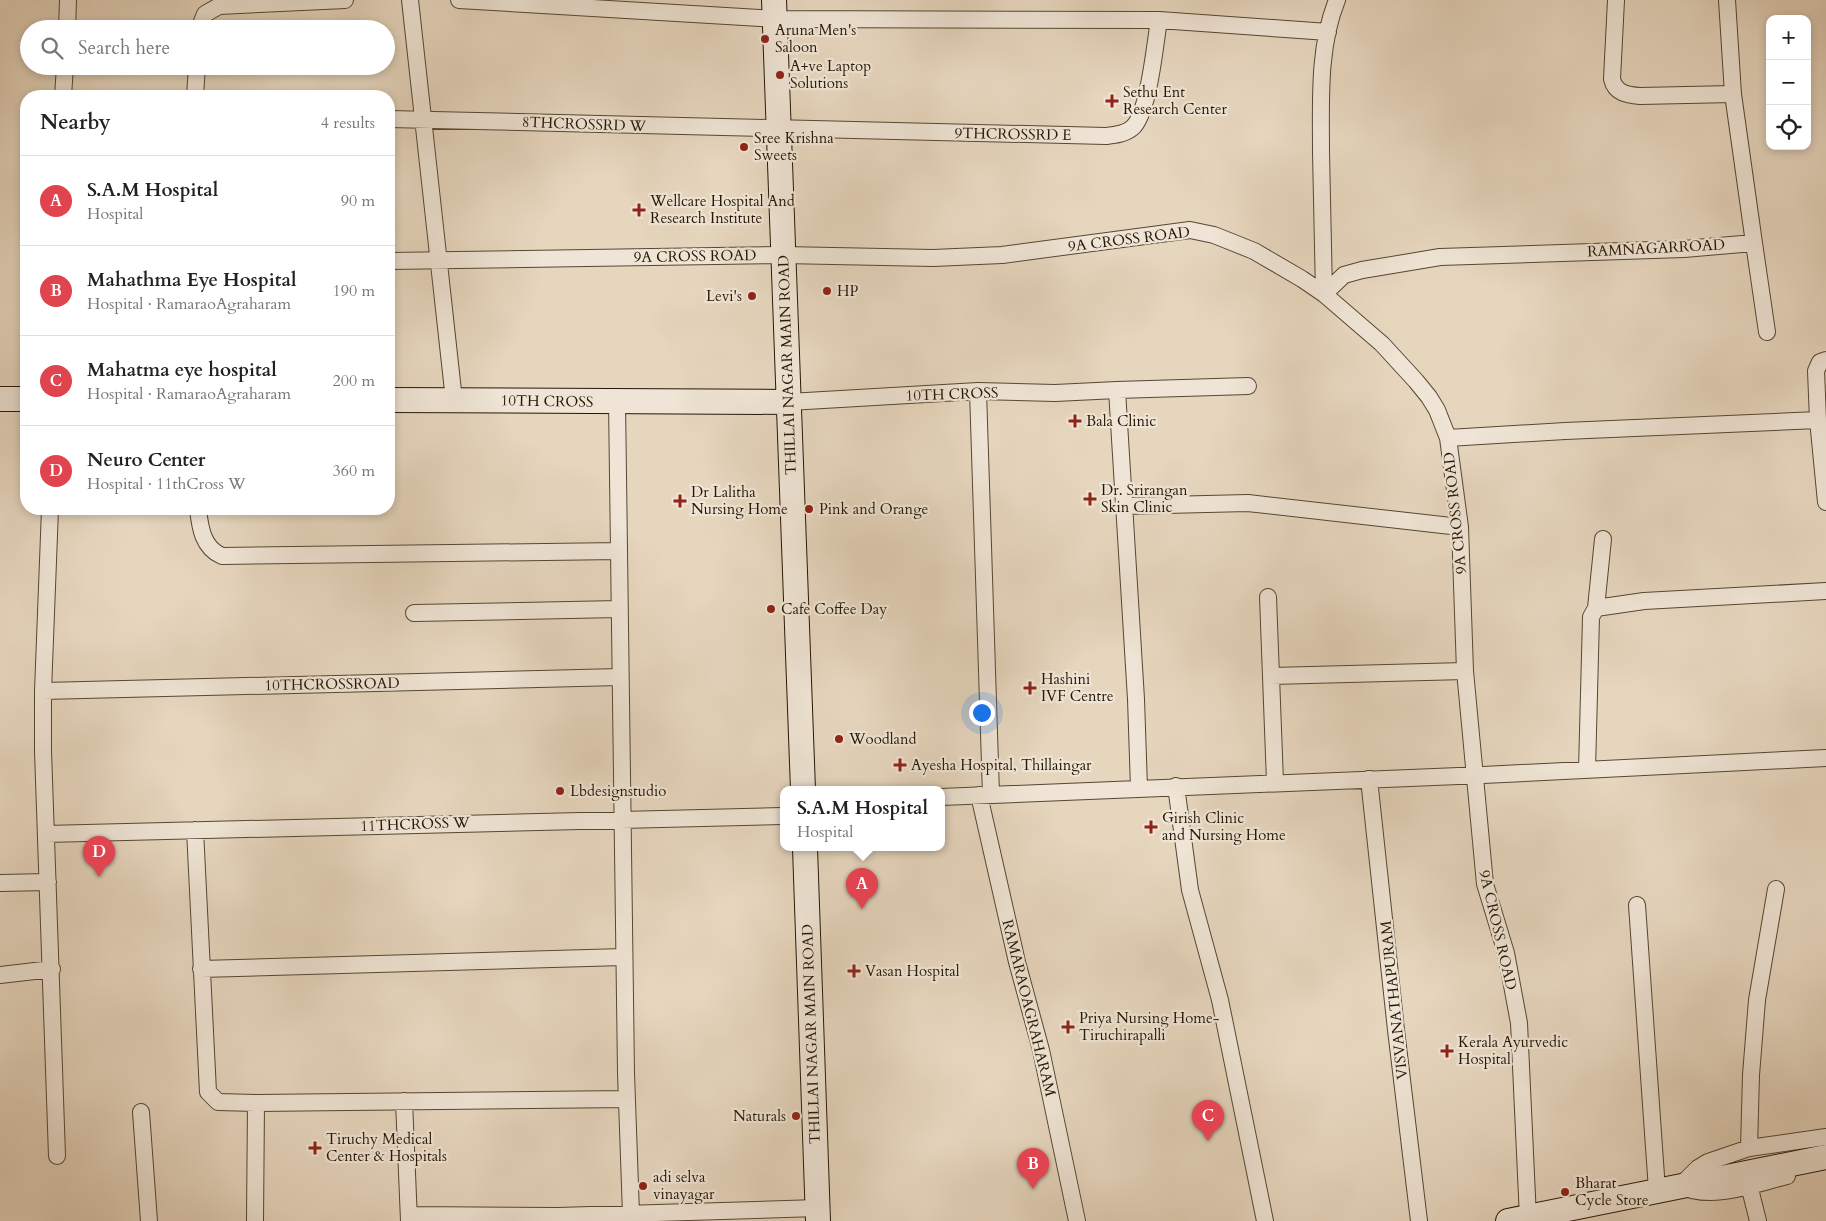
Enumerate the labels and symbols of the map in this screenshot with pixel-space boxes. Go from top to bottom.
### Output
place label: Aruna Men's Saloon [775,20,856,57]
marker: Aruna Men's Saloon [759,33,771,45]
place label: A+ve Laptop Solutions [790,56,871,93]
marker: A+ve Laptop Solutions [774,69,786,81]
place label: Sethu Ent Research Center [1123,82,1227,119]
marker: Sethu Ent Research Center [1105,94,1119,108]
street label: 8THCROSSRD W [522,112,647,136]
street label: 9THCROSSRD E [954,123,1072,145]
place label: Sree Krishna Sweets [754,128,834,165]
marker: Sree Krishna Sweets [738,141,750,153]
place label: Wellcare Hospital And Research Institute [649,191,795,228]
marker: Wellcare Hospital And Research Institute [632,203,646,217]
street label: 9A CROSS ROAD [1067,222,1191,256]
street label: RAMNAGARROAD [1587,234,1725,262]
street label: 9A CROSS ROAD [634,245,756,267]
street label: THILLAI NAGAR MAIN ROAD [773,255,801,475]
place label: HP [837,281,859,301]
marker: HP [821,285,833,297]
place label: Levi's [706,286,742,306]
marker: Levi's [746,290,758,302]
street label: 10TH CROSS [905,382,999,406]
street label: 10TH CROSS [500,390,594,412]
place label: Bala Clinic [1086,411,1156,431]
marker: Bala Clinic [1068,414,1082,428]
street label: 9A CROSS ROAD [1439,451,1471,575]
place label: Dr. Srirangan Skin Clinic [1101,480,1188,517]
place label: Dr Lalitha Nursing Home [691,482,788,519]
marker: Dr. Srirangan Skin Clinic [1083,492,1097,506]
marker: Dr Lalitha Nursing Home [673,494,687,508]
place label: Pink and Orange [819,499,929,519]
marker: Pink and Orange [803,503,815,515]
place label: Cafe Coffee Day [781,599,887,619]
marker: Cafe Coffee Day [765,603,777,615]
place label: Hashini IVF Centre [1041,669,1114,706]
street label: 10THCROSSROAD [264,673,400,695]
marker: Hashini IVF Centre [1023,681,1037,695]
your location [969,700,995,726]
place label: Woodland [848,729,917,749]
marker: Woodland [833,733,845,745]
place label: Ayesha Hospital, Thillaingar [911,755,1092,775]
marker: Ayesha Hospital, Thillaingar [893,758,907,772]
place label: Lbdesignstudio [570,781,666,801]
marker: Lbdesignstudio [554,785,566,797]
place label: Girish Clinic and Nursing Home [1162,808,1286,845]
street label: 11THCROSS W [360,812,470,836]
marker: Girish Clinic and Nursing Home [1144,820,1158,834]
pin: D [83,836,115,877]
pin: A [846,868,878,909]
street label: 9A CROSS ROAD [1474,868,1522,992]
street label: RAMARAOAGRAHARAM [997,917,1061,1099]
street label: VISVANATHAPURAM [1376,920,1412,1080]
street label: THILLAI NAGAR MAIN ROAD [797,924,825,1144]
place label: Vasan Hospital [865,961,960,981]
marker: Vasan Hospital [847,964,861,978]
place label: Priya Nursing Home- Tiruchirapalli [1079,1008,1220,1045]
marker: Priya Nursing Home- Tiruchirapalli [1061,1020,1075,1034]
place label: Kerala Ayurvedic Hospital [1458,1032,1568,1069]
marker: Kerala Ayurvedic Hospital [1440,1044,1454,1058]
pin: C [1192,1100,1224,1141]
place label: Naturals [733,1106,786,1126]
marker: Naturals [790,1110,802,1122]
place label: Tiruchy Medical Center & Hospitals [326,1129,447,1166]
marker: Tiruchy Medical Center & Hospitals [308,1141,322,1155]
pin: B [1017,1148,1049,1189]
place label: adi selva vinayagar [653,1167,715,1204]
place label: Bharat Cycle Store [1575,1173,1649,1210]
marker: adi selva vinayagar [637,1180,649,1192]
marker: Bharat Cycle Store [1559,1186,1571,1198]

